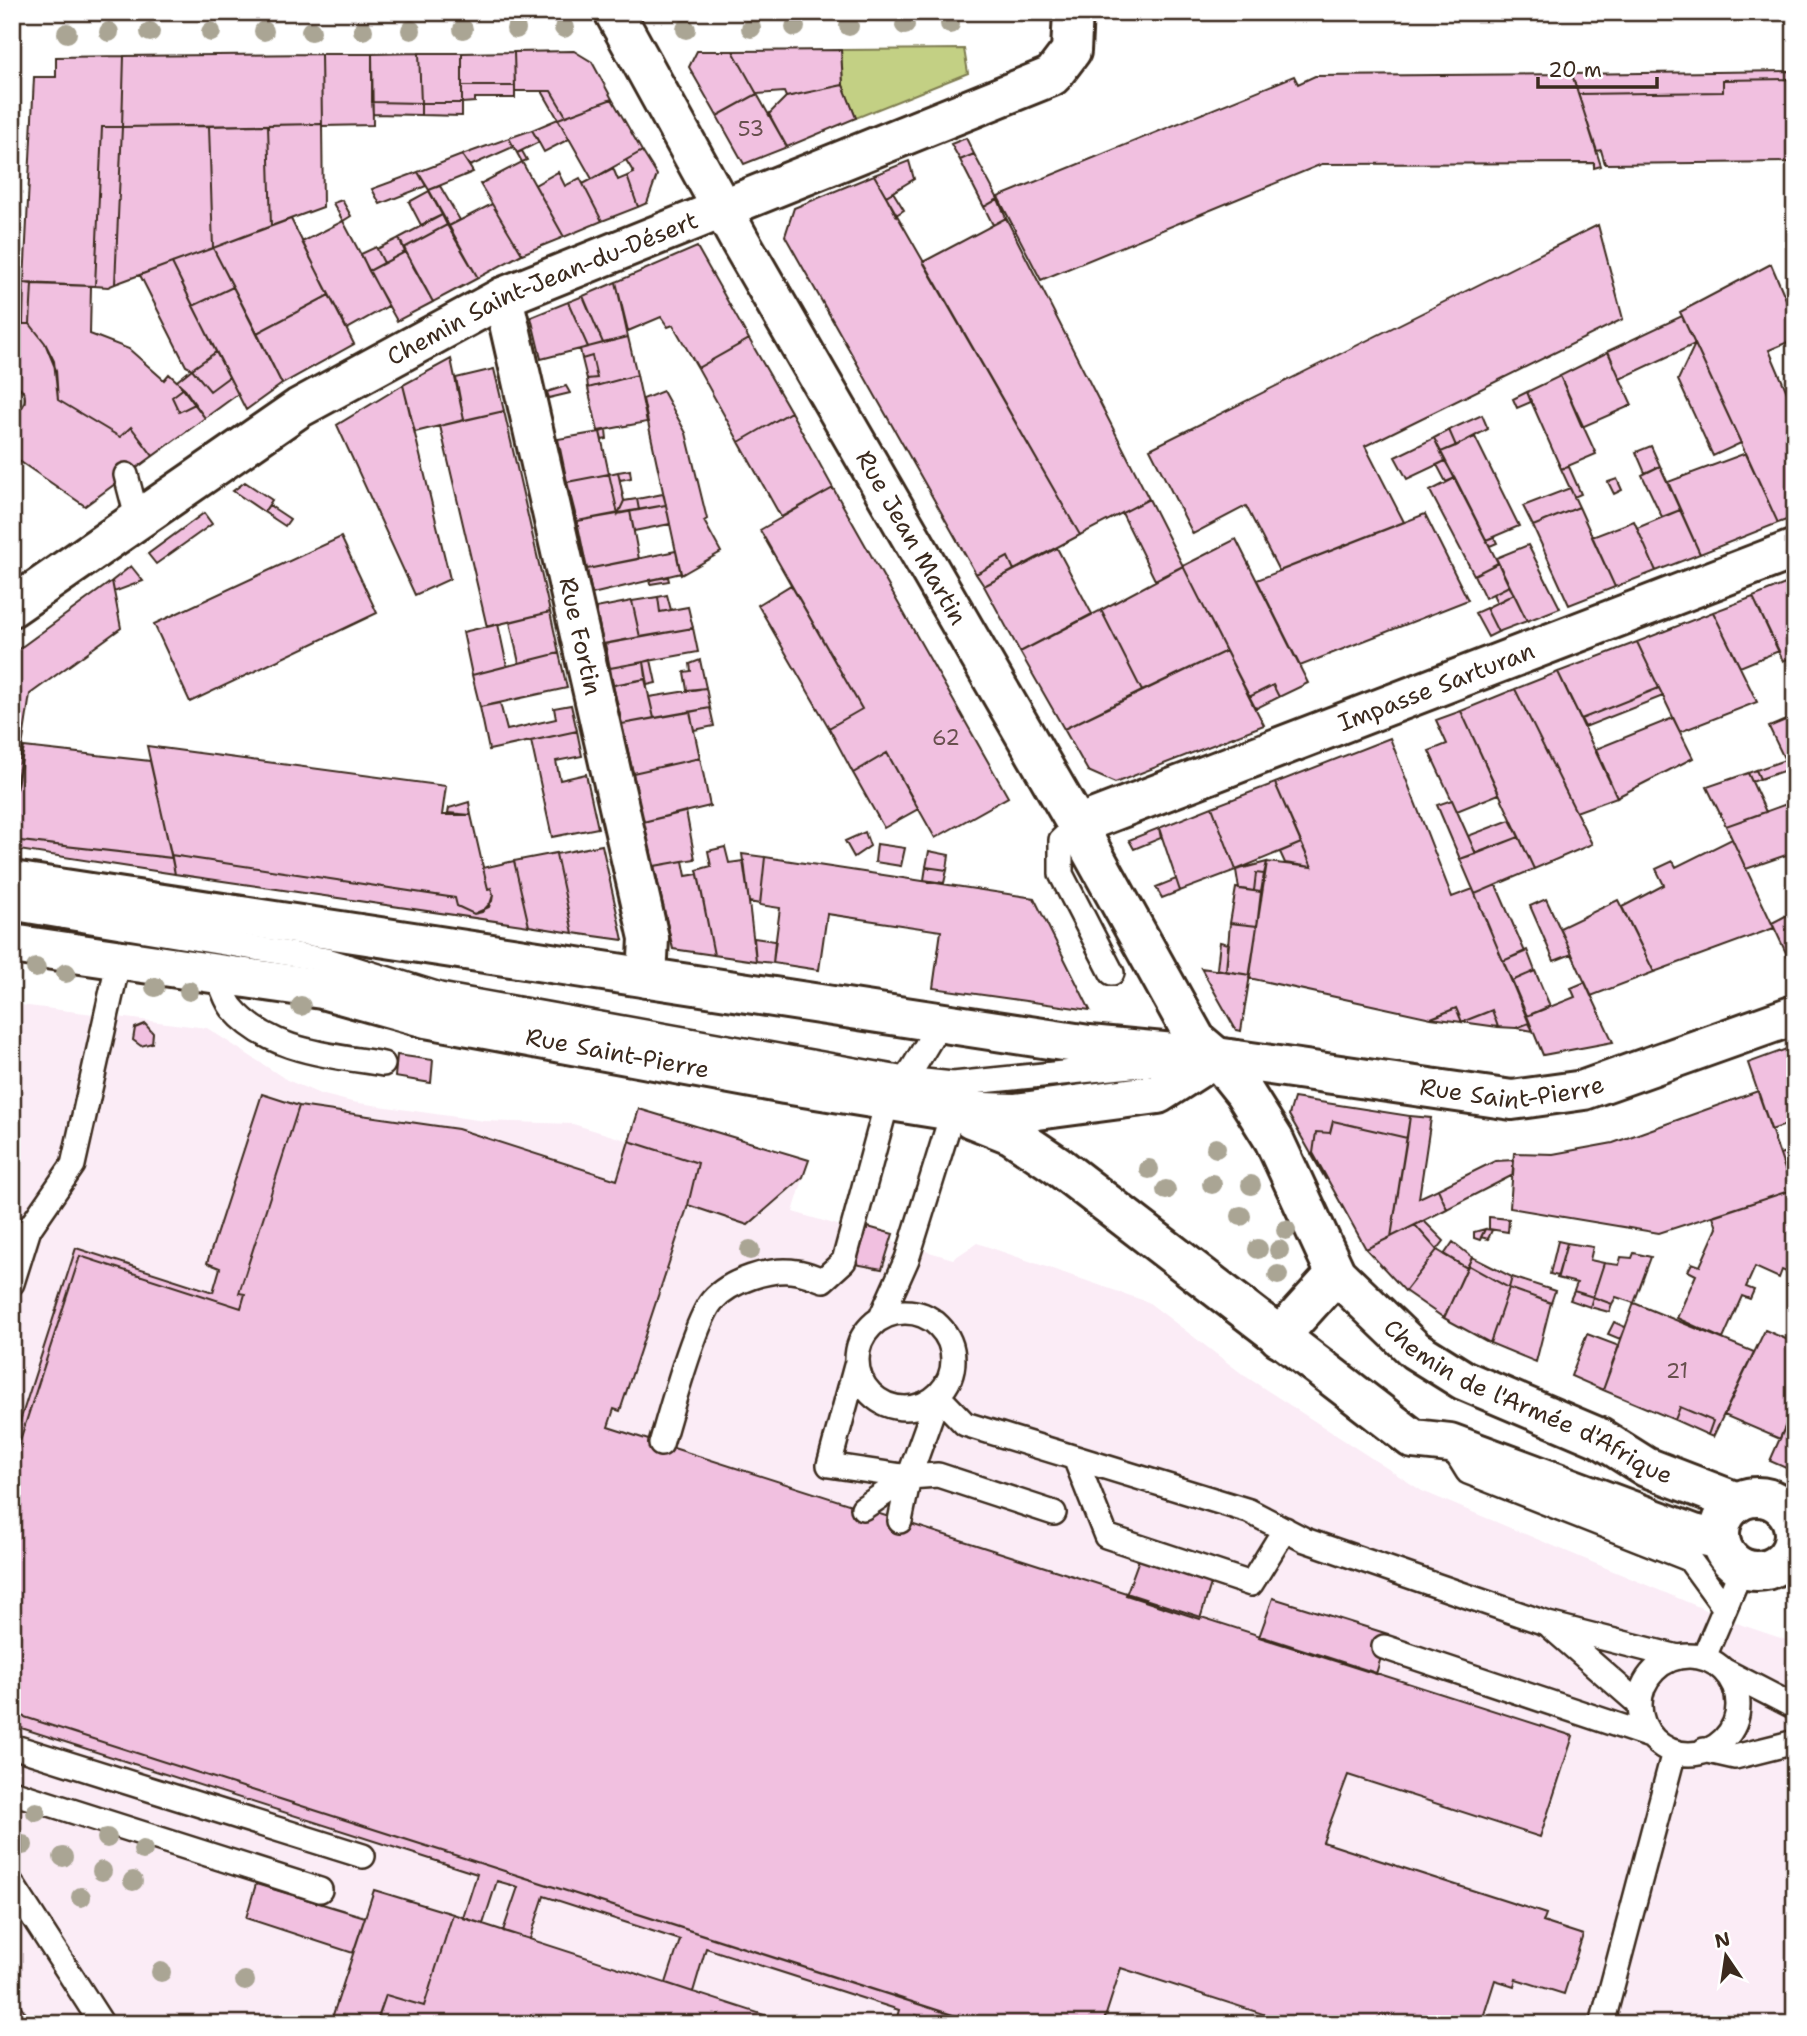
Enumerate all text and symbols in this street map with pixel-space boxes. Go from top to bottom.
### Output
scale bar [1538,46,1657,90]
text: 20 m [1548,56,1602,84]
house number: 53 [738,115,764,143]
street label: Chemin Saint-Jean-du-Désert [381,204,703,373]
street label: Rue Jean Martin [848,445,974,631]
street label: Rue Fortin [551,574,609,698]
street label: Impasse Sarturan [1334,635,1539,739]
house number: 62 [932,724,960,752]
street label: Rue Saint-Pierre [523,1021,712,1086]
street label: Rue Saint-Pierre [1417,1068,1608,1117]
street label: Chemin de l'Armée d'Afrique [1376,1312,1677,1492]
house number: 21 [1666,1357,1688,1385]
north arrow [1692,1920,1762,1990]
text: N [1712,1926,1732,1954]

